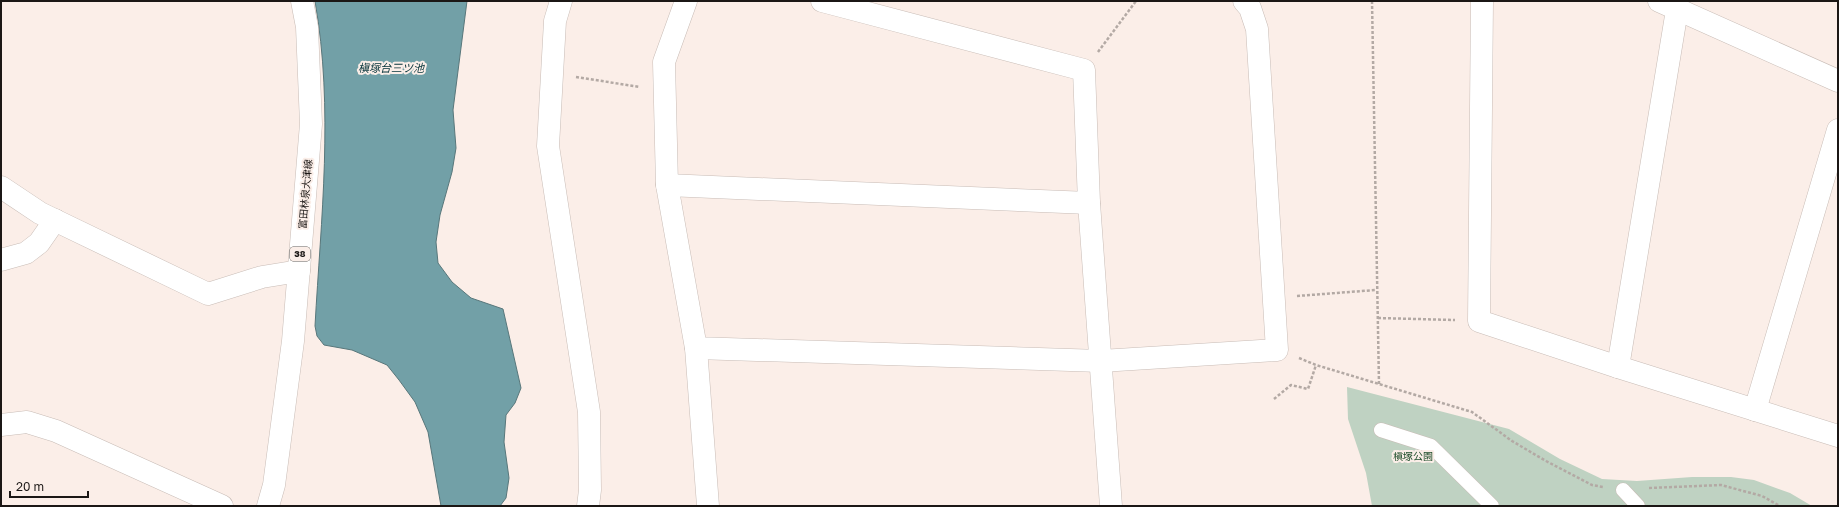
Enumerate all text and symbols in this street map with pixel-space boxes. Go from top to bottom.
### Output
water label: 槇塚台三ツ池 [358,61,425,74]
street label: 富田林泉大津線 [296,159,314,229]
road number: 38 [290,247,310,261]
park label: 槇塚公園 [1393,450,1433,462]
scale bar [10,473,88,499]
text: 20 m [16,479,44,494]

